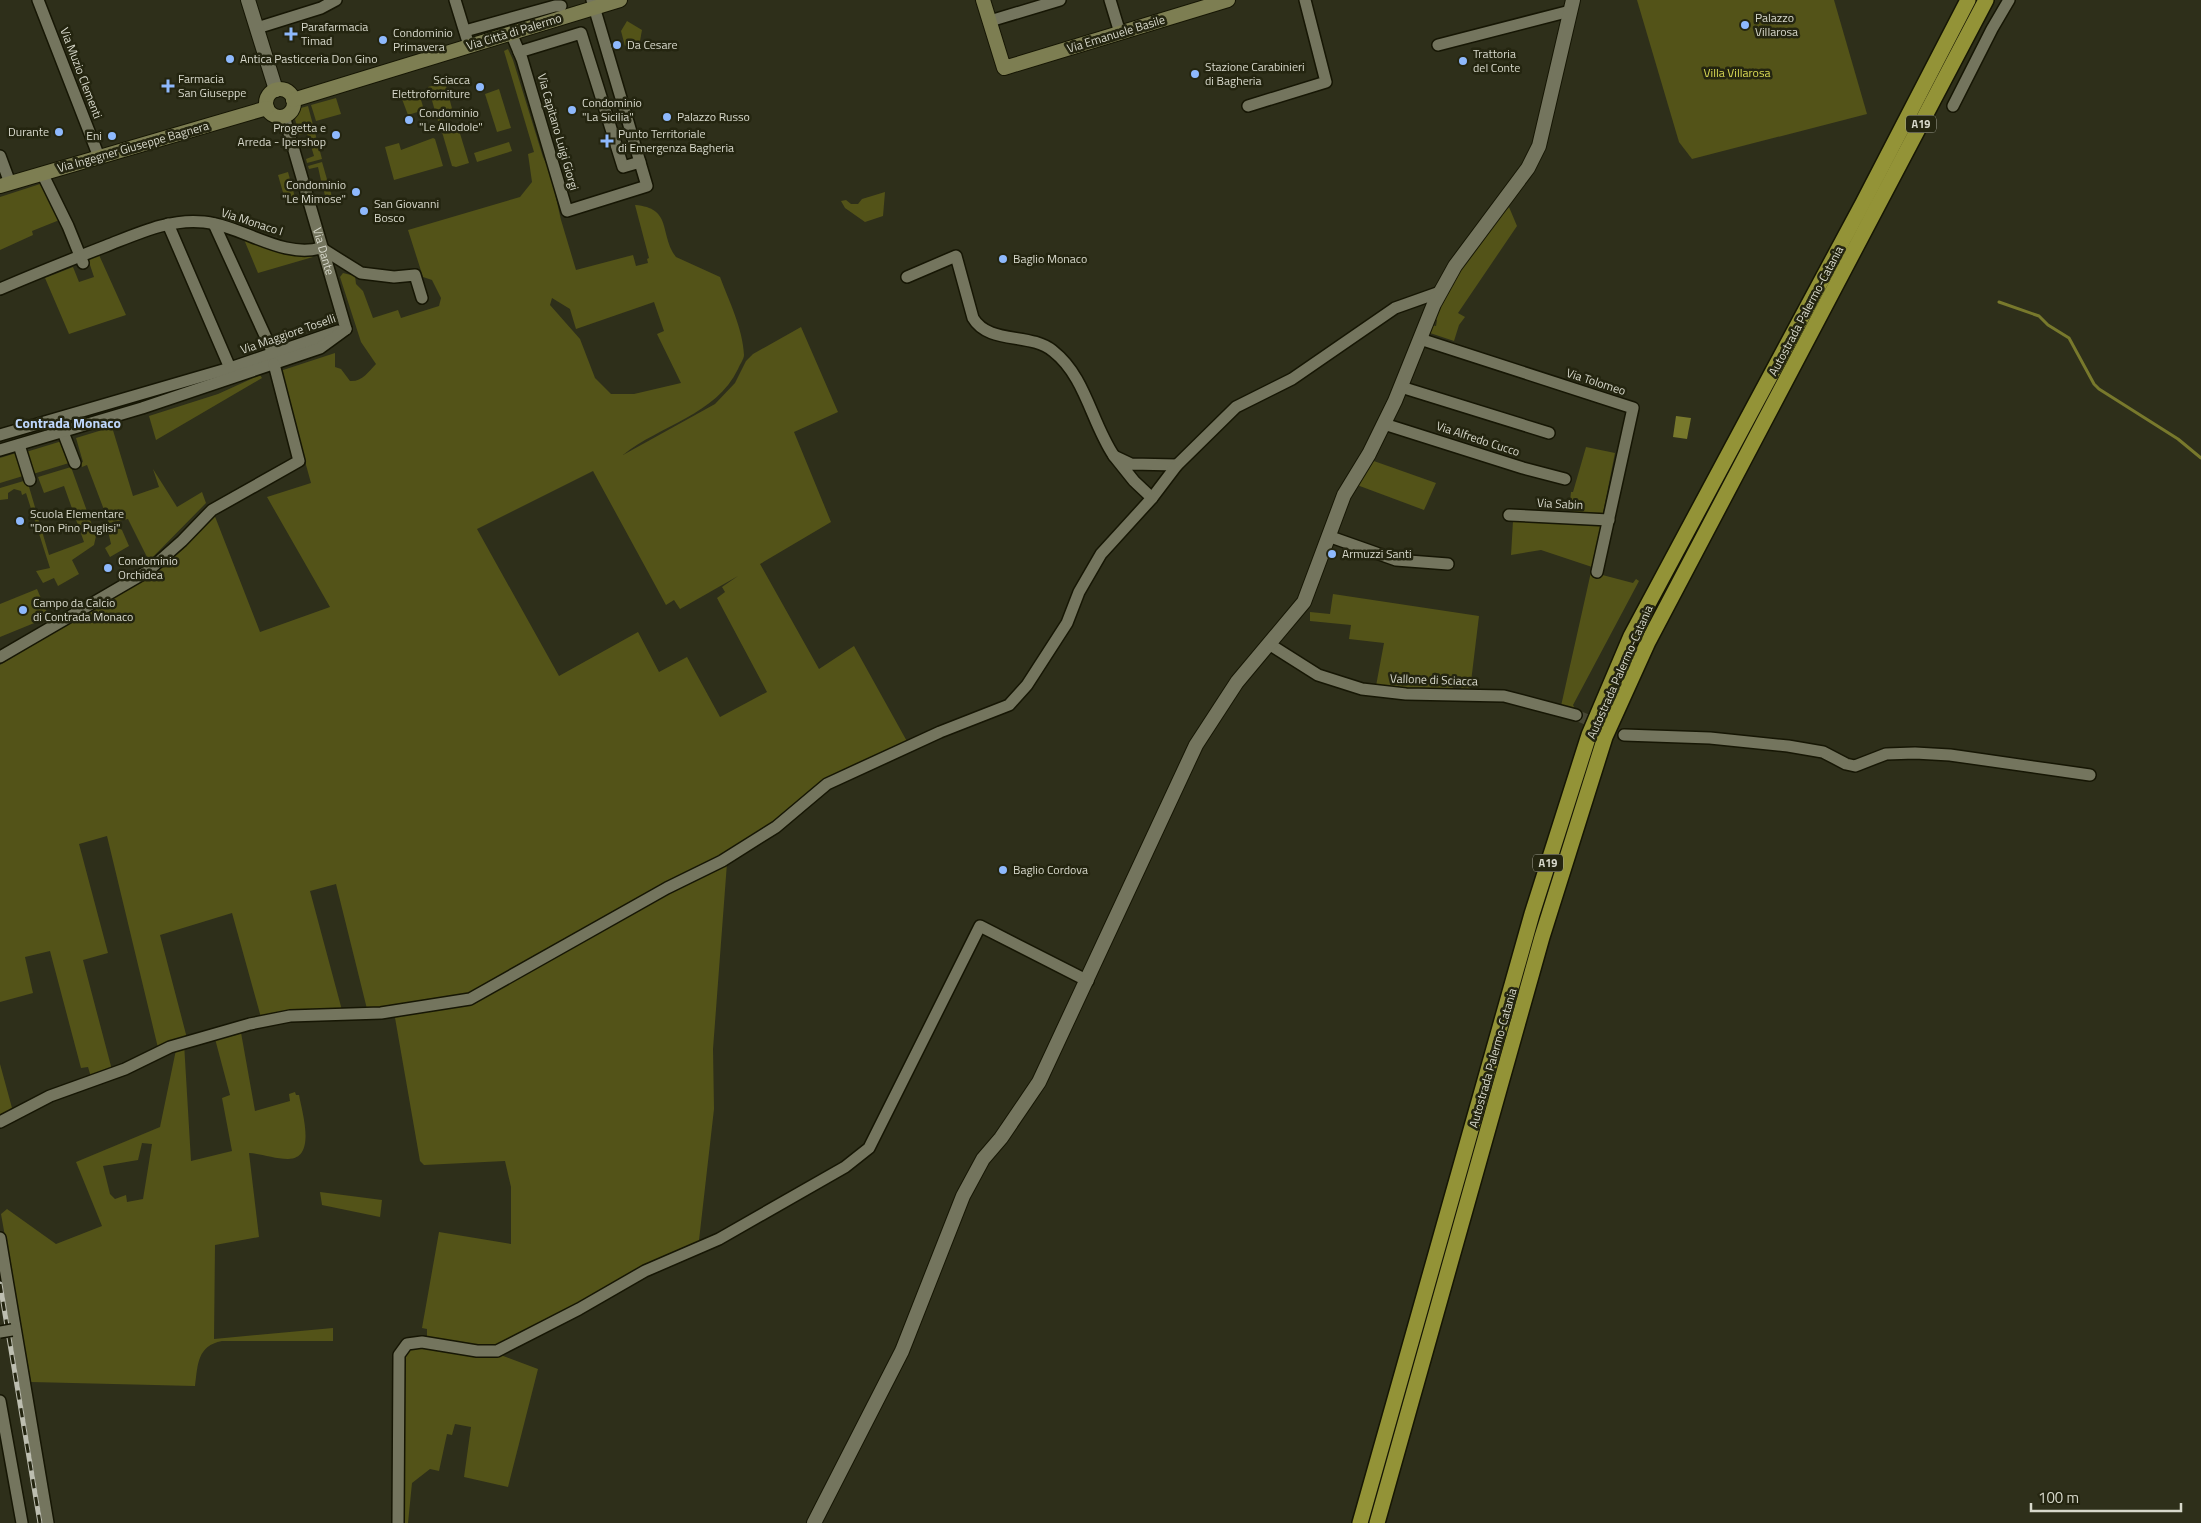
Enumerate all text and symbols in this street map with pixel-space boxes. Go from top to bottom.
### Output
street label: Via Città di Palermo [464,8,564,55]
place label: Palazzo Villarosa [1755,8,1798,41]
street label: Via Emanuele Basile [1064,10,1167,57]
place label: Parafarmacia Timad [301,17,368,50]
marker: Palazzo Villarosa [1739,19,1751,31]
place label: Condominio Primavera [393,23,453,56]
street label: Via Muzio Clementi [55,24,108,121]
marker: Parafarmacia Timad [285,28,297,40]
marker: Condominio Primavera [377,34,389,46]
place label: Da Cesare [627,35,678,54]
marker: Da Cesare [611,39,623,51]
place label: Trattoria del Conte [1473,44,1520,77]
place label: Antica Pasticceria Don Gino [240,49,378,68]
marker: Antica Pasticceria Don Gino [224,53,236,65]
marker: Trattoria del Conte [1457,55,1469,67]
place label: Stazione Carabinieri di Bagheria [1205,57,1305,90]
park label: Villa Villarosa [1704,63,1770,82]
marker: Stazione Carabinieri di Bagheria [1189,68,1201,80]
place label: Farmacia San Giuseppe [178,69,246,102]
place label: Sciacca Elettroforniture [392,70,470,103]
street label: Via Capitano Luigi Giorgi [533,71,584,193]
marker: Farmacia San Giuseppe [162,80,174,92]
marker: Sciacca Elettroforniture [474,81,486,93]
place label: Condominio "La Sicilia" [582,93,642,126]
place label: Condominio "Le Allodole" [419,103,483,136]
marker: Condominio "La Sicilia" [566,104,578,116]
place label: Palazzo Russo [677,107,750,126]
marker: Palazzo Russo [661,111,673,123]
marker: Condominio "Le Allodole" [403,114,415,126]
street label: Via Ingegner Giuseppe Bagnera [55,116,211,177]
road number: A19 [1906,116,1936,132]
place label: Progetta e Arreda - Ipershop [238,118,326,151]
place label: Durante [8,122,49,141]
place label: Punto Territoriale di Emergenza Bagheria [618,124,734,157]
marker: Durante [53,126,65,138]
place label: Eni [86,126,102,145]
marker: Progetta e Arreda - Ipershop [330,129,342,141]
marker: Eni [106,130,118,142]
marker: Punto Territoriale di Emergenza Bagheria [600,134,614,148]
place label: Condominio "Le Mimose" [282,175,346,208]
marker: Condominio "Le Mimose" [350,186,362,198]
place label: San Giovanni Bosco [374,194,439,227]
street label: Via Monaco I [219,203,286,240]
marker: San Giovanni Bosco [358,205,370,217]
street label: Via Dante [308,225,340,277]
street label: Autostrada Palermo-Catania [1763,242,1848,379]
place label: Baglio Monaco [1013,249,1087,268]
marker: Baglio Monaco [997,253,1009,265]
street label: Via Maggiore Toselli [238,308,338,359]
street label: Via Tolomeo [1564,363,1628,400]
district label: Contrada Monaco [15,412,121,433]
street label: Via Alfredo Cucco [1434,416,1522,461]
street label: Via Sabin [1536,493,1584,514]
place label: Scuola Elementare "Don Pino Puglisi" [30,504,124,537]
marker: Scuola Elementare "Don Pino Puglisi" [14,515,26,527]
place label: Armuzzi Santi [1342,544,1412,563]
marker: Armuzzi Santi [1326,548,1338,560]
place label: Condominio Orchidea [118,551,178,584]
marker: Condominio Orchidea [102,562,114,574]
place label: Campo da Calcio di Contrada Monaco [33,593,133,626]
street label: Autostrada Palermo-Catania [1581,602,1658,742]
marker: Campo da Calcio di Contrada Monaco [17,604,29,616]
street label: Vallone di Sciacca [1390,668,1478,691]
road number: A19 [1533,854,1563,871]
place label: Baglio Cordova [1013,860,1088,879]
marker: Baglio Cordova [997,864,1009,876]
street label: Autostrada Palermo-Catania [1463,986,1522,1130]
scale bar [2031,1480,2181,1512]
text: 100 m [2038,1486,2079,1509]

